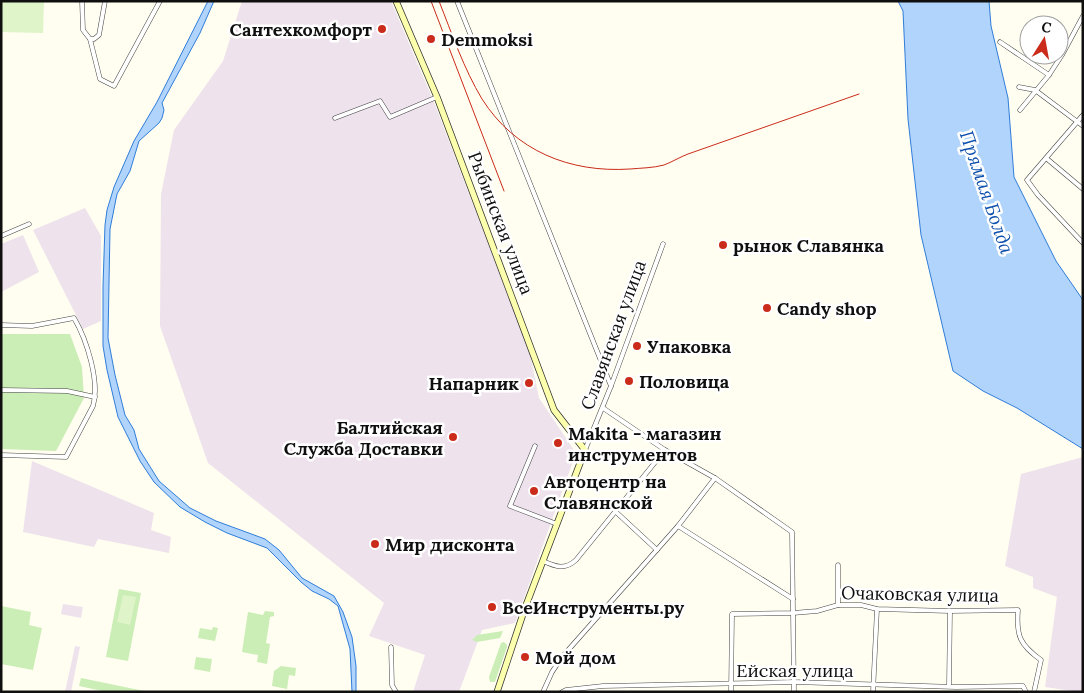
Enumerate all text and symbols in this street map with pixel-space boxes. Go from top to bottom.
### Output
north arrow [1019,15,1069,65]
text: С [1040,17,1053,37]
place label: Сантехкомфорт [230,18,373,41]
marker: Сантехкомфорт [376,23,388,35]
place label: Demmoksi [441,28,533,51]
marker: Demmoksi [425,33,437,45]
water label: Прямая Болда [955,127,1019,257]
street label: Рыбинская улица [463,148,539,298]
place label: рынок Славянка [733,234,884,257]
marker: рынок Славянка [717,239,729,251]
street label: Славянская улица [575,257,651,413]
place label: Candy shop [777,297,877,320]
marker: Candy shop [761,302,773,314]
place label: Упаковка [647,335,732,358]
marker: Упаковка [631,340,643,352]
place label: Половица [639,370,730,393]
place label: Напарник [429,372,519,395]
marker: Половица [623,375,635,387]
marker: Напарник [523,377,535,389]
place label: Балтийская Служба Доставки [284,416,443,460]
place label: Makita - магазин инструментов [568,422,722,466]
marker: Балтийская Служба Доставки [447,431,459,443]
marker: Makita - магазин инструментов [552,437,564,449]
place label: Автоцентр на Славянской [544,470,667,514]
marker: Автоцентр на Славянской [528,485,540,497]
place label: Мир дисконта [385,533,515,556]
marker: Мир дисконта [369,538,381,550]
street label: Очаковская улица [841,581,999,607]
place label: ВсеИнструменты.ру [502,596,684,619]
marker: ВсеИнструменты.ру [486,601,498,613]
place label: Мой дом [535,646,616,669]
marker: Мой дом [519,651,531,663]
street label: Ейская улица [736,659,854,682]

